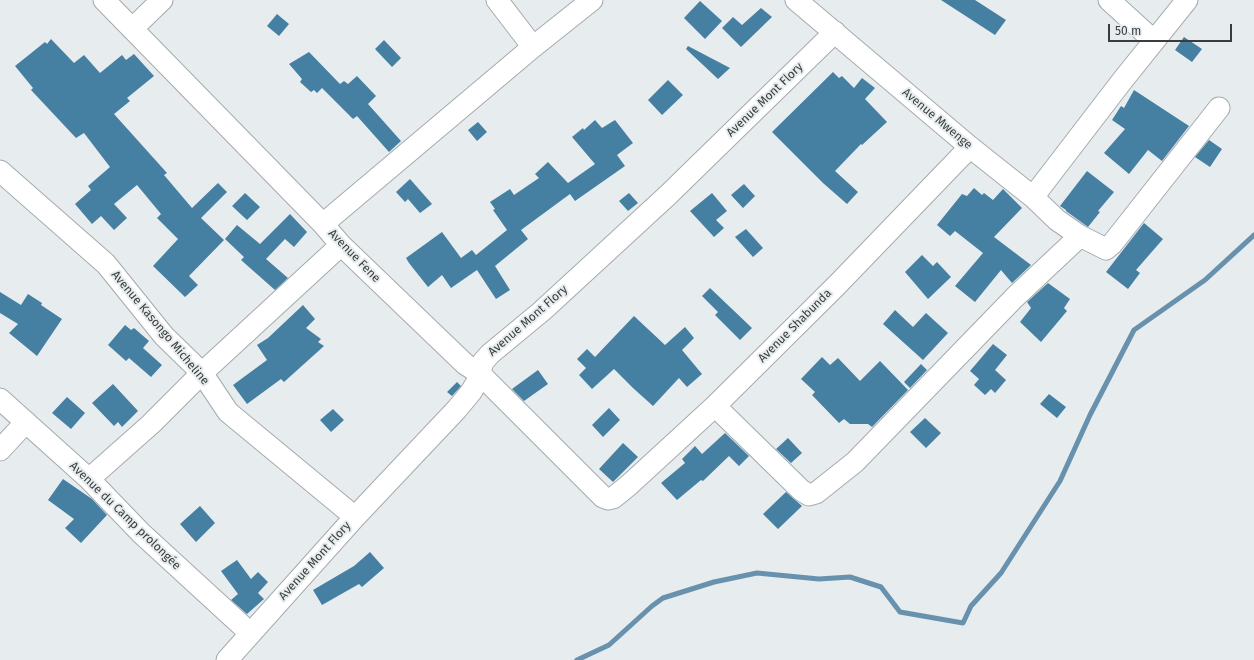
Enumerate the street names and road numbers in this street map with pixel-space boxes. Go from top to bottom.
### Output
street label: Avenue Mont Flory [724,60,806,140]
street label: Avenue Mwenge [899,85,975,153]
street label: Avenue Fene [325,226,383,286]
street label: Avenue Kasongo Micheline [108,268,212,388]
street label: Avenue Mont Flory [485,283,571,359]
street label: Avenue Shabunda [755,286,835,366]
street label: Avenue du Camp prolongée [66,459,184,573]
street label: Avenue Mont Flory [276,519,354,603]

